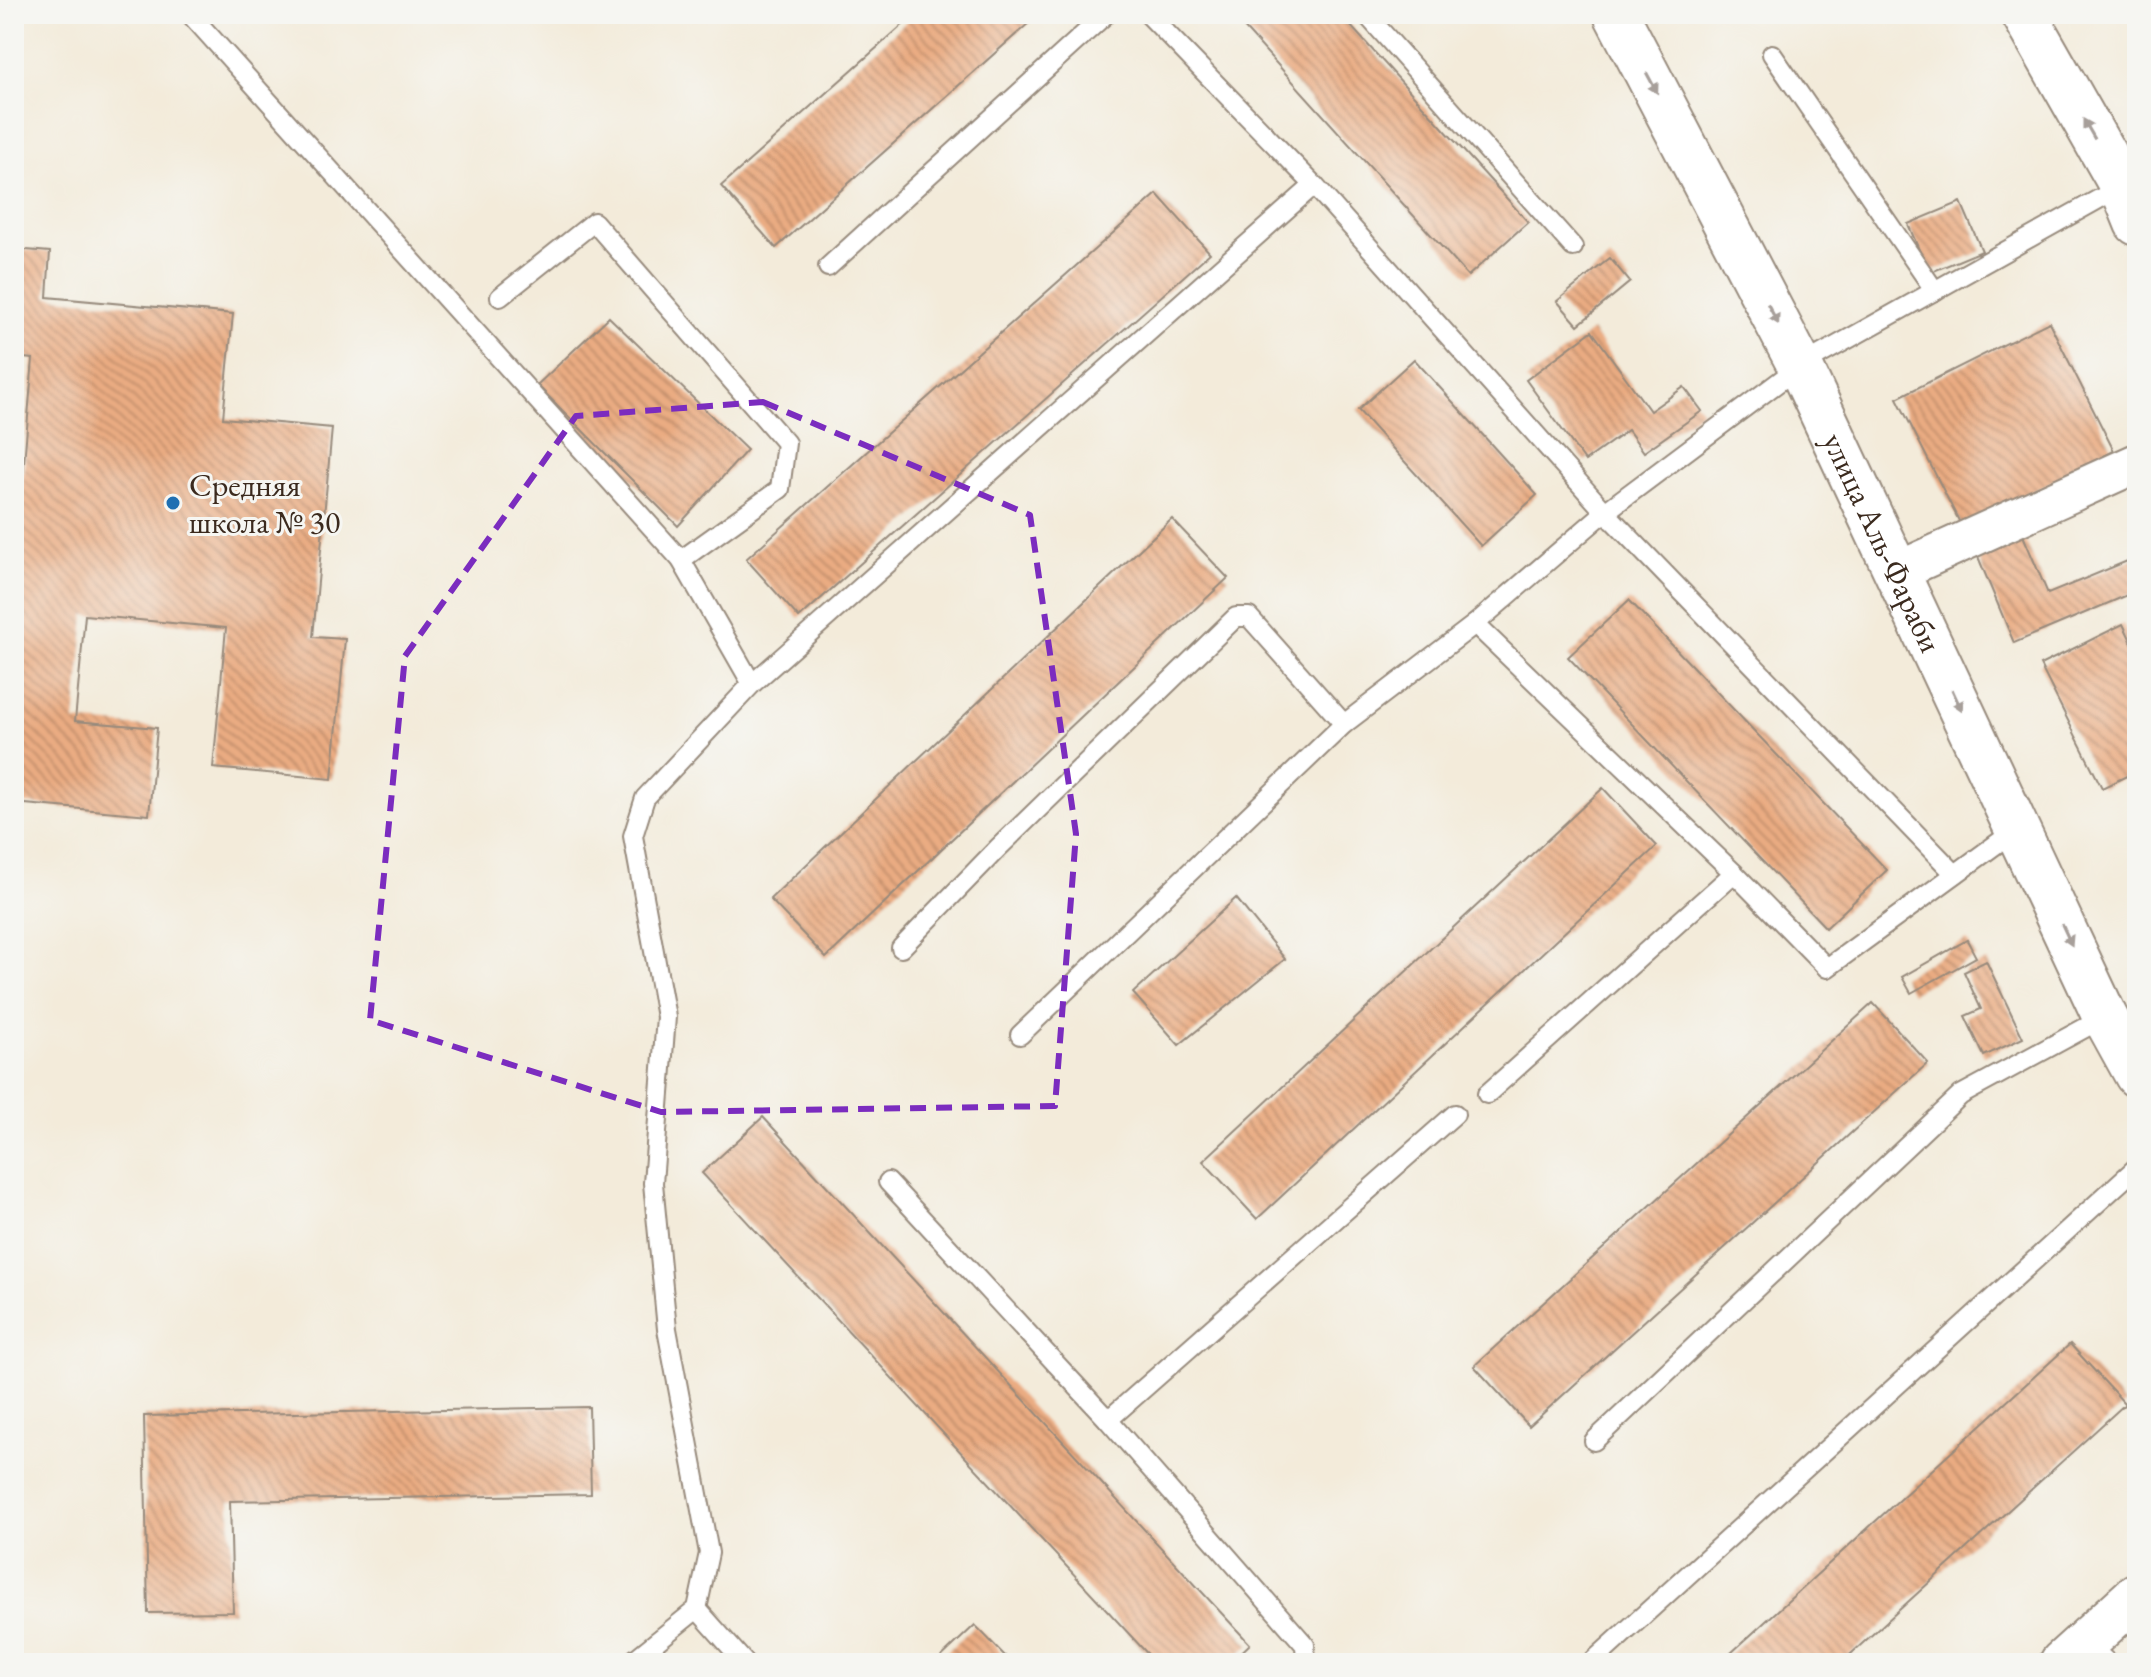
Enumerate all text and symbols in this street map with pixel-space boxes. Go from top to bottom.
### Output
one-way arrow [1646,72,1659,95]
one-way arrow [2082,118,2096,140]
one-way arrow [1766,302,1779,325]
street label: улица Аль-Фараби [1813,426,1952,659]
place label: Средняя школа № 30 [189,464,340,543]
marker: Средняя школа № 30 [164,494,182,512]
one-way arrow [1950,688,1964,712]
one-way arrow [2060,924,2074,947]

